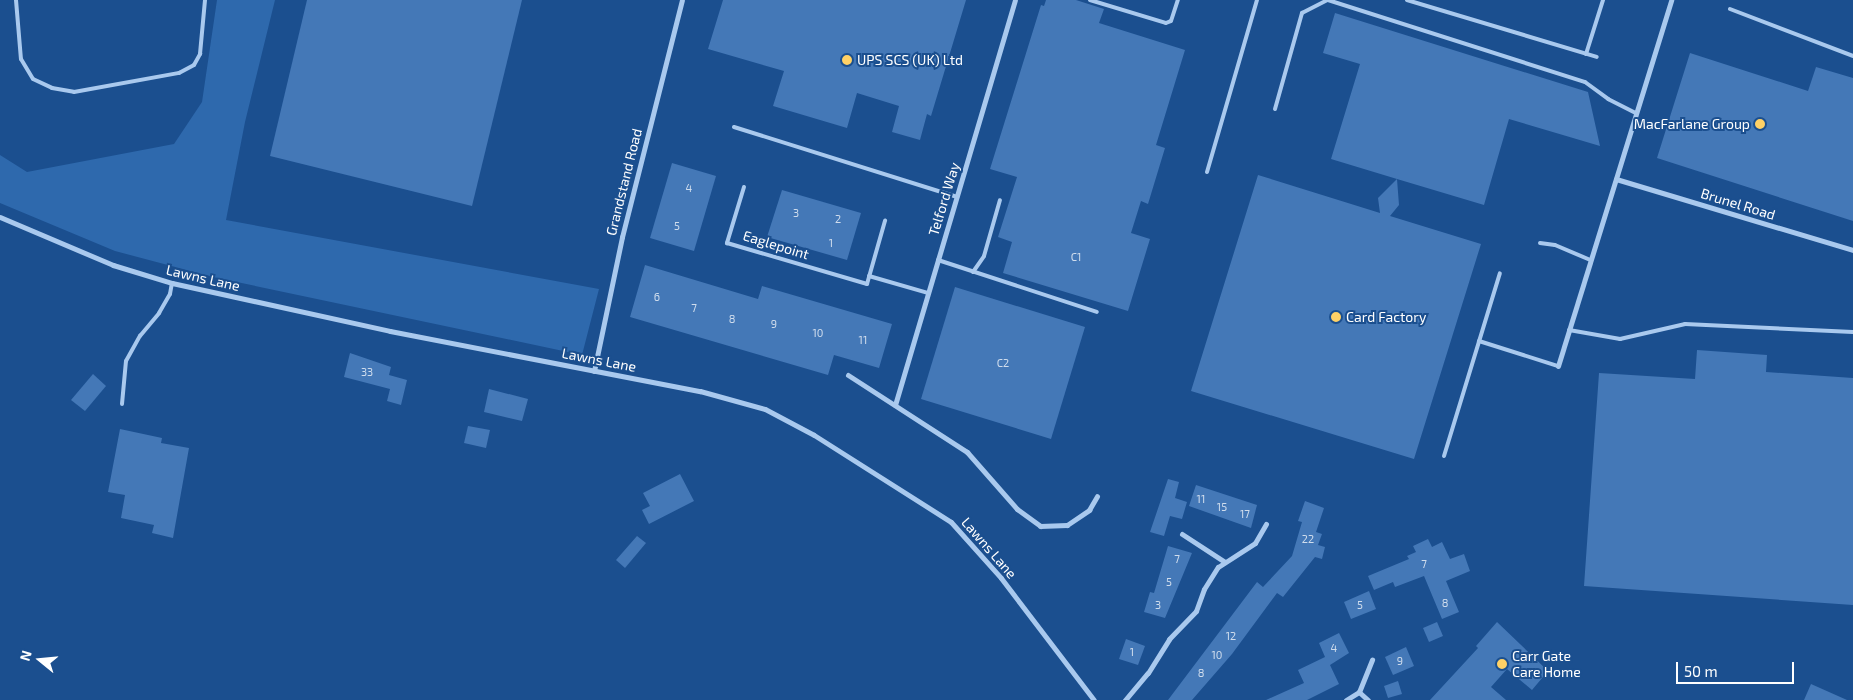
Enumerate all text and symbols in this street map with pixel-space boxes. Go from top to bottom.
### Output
place label: UPS SCS (UK) Ltd [857,52,963,68]
marker: UPS SCS (UK) Ltd [841,54,853,66]
place label: MacFarlane Group [1634,116,1750,132]
marker: MacFarlane Group [1754,118,1766,130]
street label: Grandstand Road [603,127,645,237]
street label: Telford Way [925,160,963,238]
house number: 4 [686,181,692,195]
street label: Brunel Road [1699,185,1777,223]
house number: 3 [793,206,799,220]
house number: 2 [835,212,841,226]
house number: 5 [674,219,680,233]
street label: Eaglepoint [741,227,811,263]
house number: 1 [829,236,833,250]
house number: C1 [1071,250,1081,264]
street label: Lawns Lane [164,261,242,295]
house number: 6 [654,290,660,304]
house number: 7 [691,301,697,315]
place label: Card Factory [1346,309,1426,325]
marker: Card Factory [1330,311,1342,323]
house number: 8 [729,312,735,326]
house number: 9 [771,317,777,331]
house number: 10 [812,326,824,340]
house number: 11 [859,333,867,347]
street label: Lawns Lane [560,345,638,375]
house number: C2 [997,356,1009,370]
house number: 33 [361,365,373,379]
house number: 11 [1197,492,1205,506]
house number: 15 [1217,500,1227,514]
house number: 17 [1240,507,1250,521]
street label: Lawns Lane [958,514,1020,582]
house number: 22 [1302,532,1314,546]
house number: 7 [1174,552,1180,566]
house number: 7 [1421,557,1427,571]
house number: 5 [1166,575,1172,589]
house number: 8 [1442,596,1448,610]
house number: 3 [1155,598,1161,612]
house number: 5 [1357,598,1363,612]
house number: 12 [1226,629,1236,643]
north arrow [15,635,65,685]
house number: 4 [1331,641,1337,655]
house number: 1 [1130,645,1134,659]
text: N [16,648,35,663]
house number: 10 [1211,648,1223,662]
place label: Carr Gate Care Home [1512,648,1581,680]
scale bar [1678,652,1796,684]
house number: 9 [1397,654,1403,668]
marker: Carr Gate Care Home [1496,658,1508,670]
text: 50 m [1684,662,1718,680]
house number: 8 [1198,666,1204,680]

